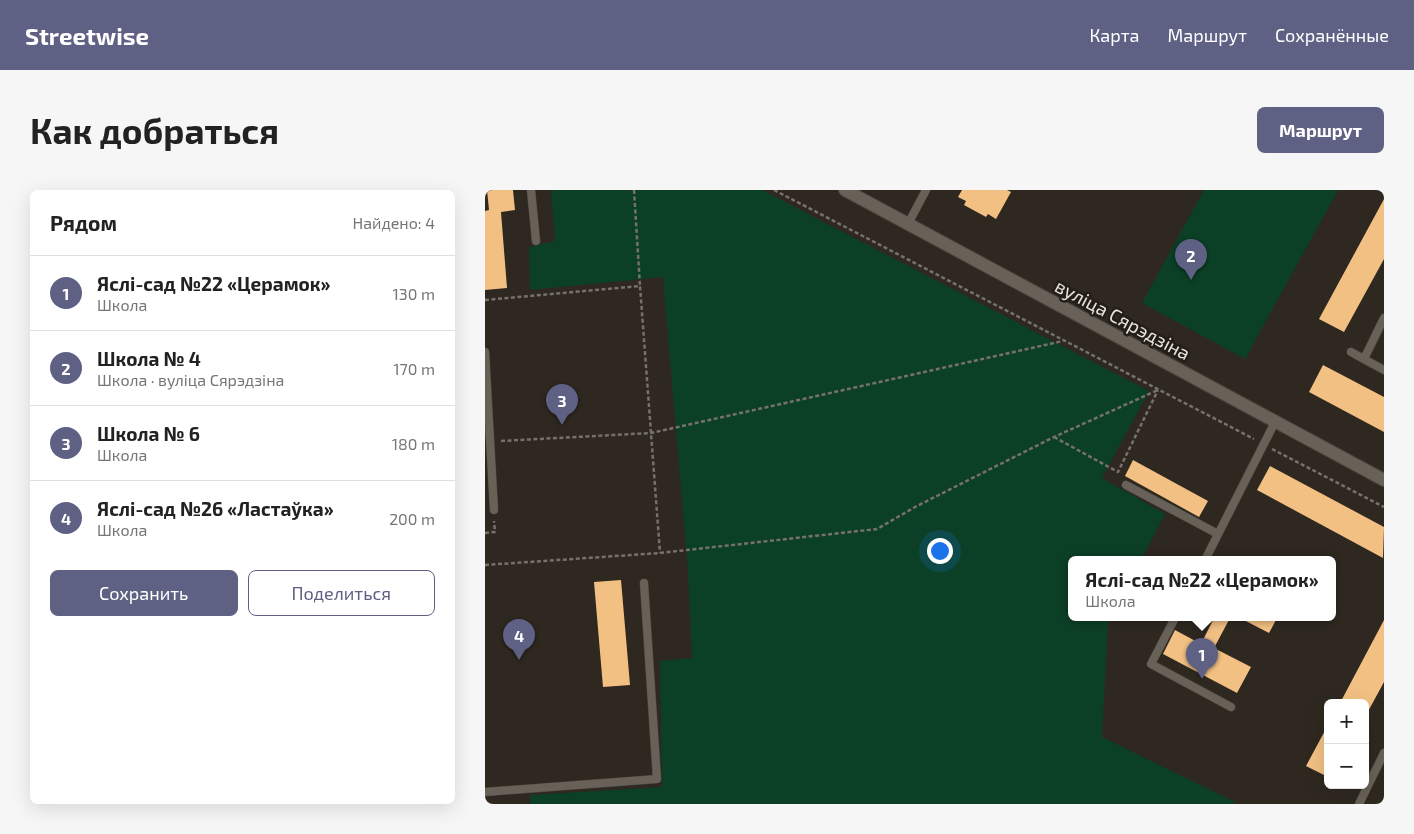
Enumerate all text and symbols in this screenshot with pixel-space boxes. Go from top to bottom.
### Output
text: Streetwise [25,21,149,50]
text: Карта [1089,24,1139,46]
text: Маршрут [1167,24,1247,46]
text: Сохранённые [1275,24,1389,46]
button: Маршрут [1257,107,1384,153]
text: Как добраться [30,109,279,151]
text: Рядом [50,210,117,235]
text: Найдено: 4 [352,213,435,232]
pin: 2 [1175,239,1207,280]
text: Яслі-сад №22 «Церамок» [97,272,330,295]
street label: вуліца Сярэдзіна [1051,274,1195,365]
text: 1 [63,284,69,303]
text: 130 m [393,284,435,303]
text: Школа [97,295,147,314]
text: Школа № 4 [97,347,201,370]
text: 2 [61,359,71,378]
text: 170 m [393,359,435,378]
text: Школа · вуліца Сярэдзіна [97,370,284,389]
pin: 3 [546,384,578,425]
text: Школа № 6 [97,422,200,445]
text: 3 [61,434,71,453]
text: 180 m [392,434,435,453]
text: Школа [97,445,147,464]
text: Яслі-сад №26 «Ластаўка» [97,497,334,520]
text: 4 [61,509,71,528]
text: 200 m [389,509,435,528]
text: Школа [97,520,147,539]
your location [927,538,953,564]
popup [1068,556,1336,621]
text: Яслі-сад №22 «Церамок» [1085,568,1319,591]
button: Сохранить [50,570,238,616]
button: Поделиться [248,570,435,616]
text: Школа [1085,591,1136,610]
pin: 4 [503,619,535,660]
pin: 1 [1186,638,1218,679]
map controls [1324,699,1369,789]
button: + [1324,699,1369,744]
button: − [1324,744,1369,789]

